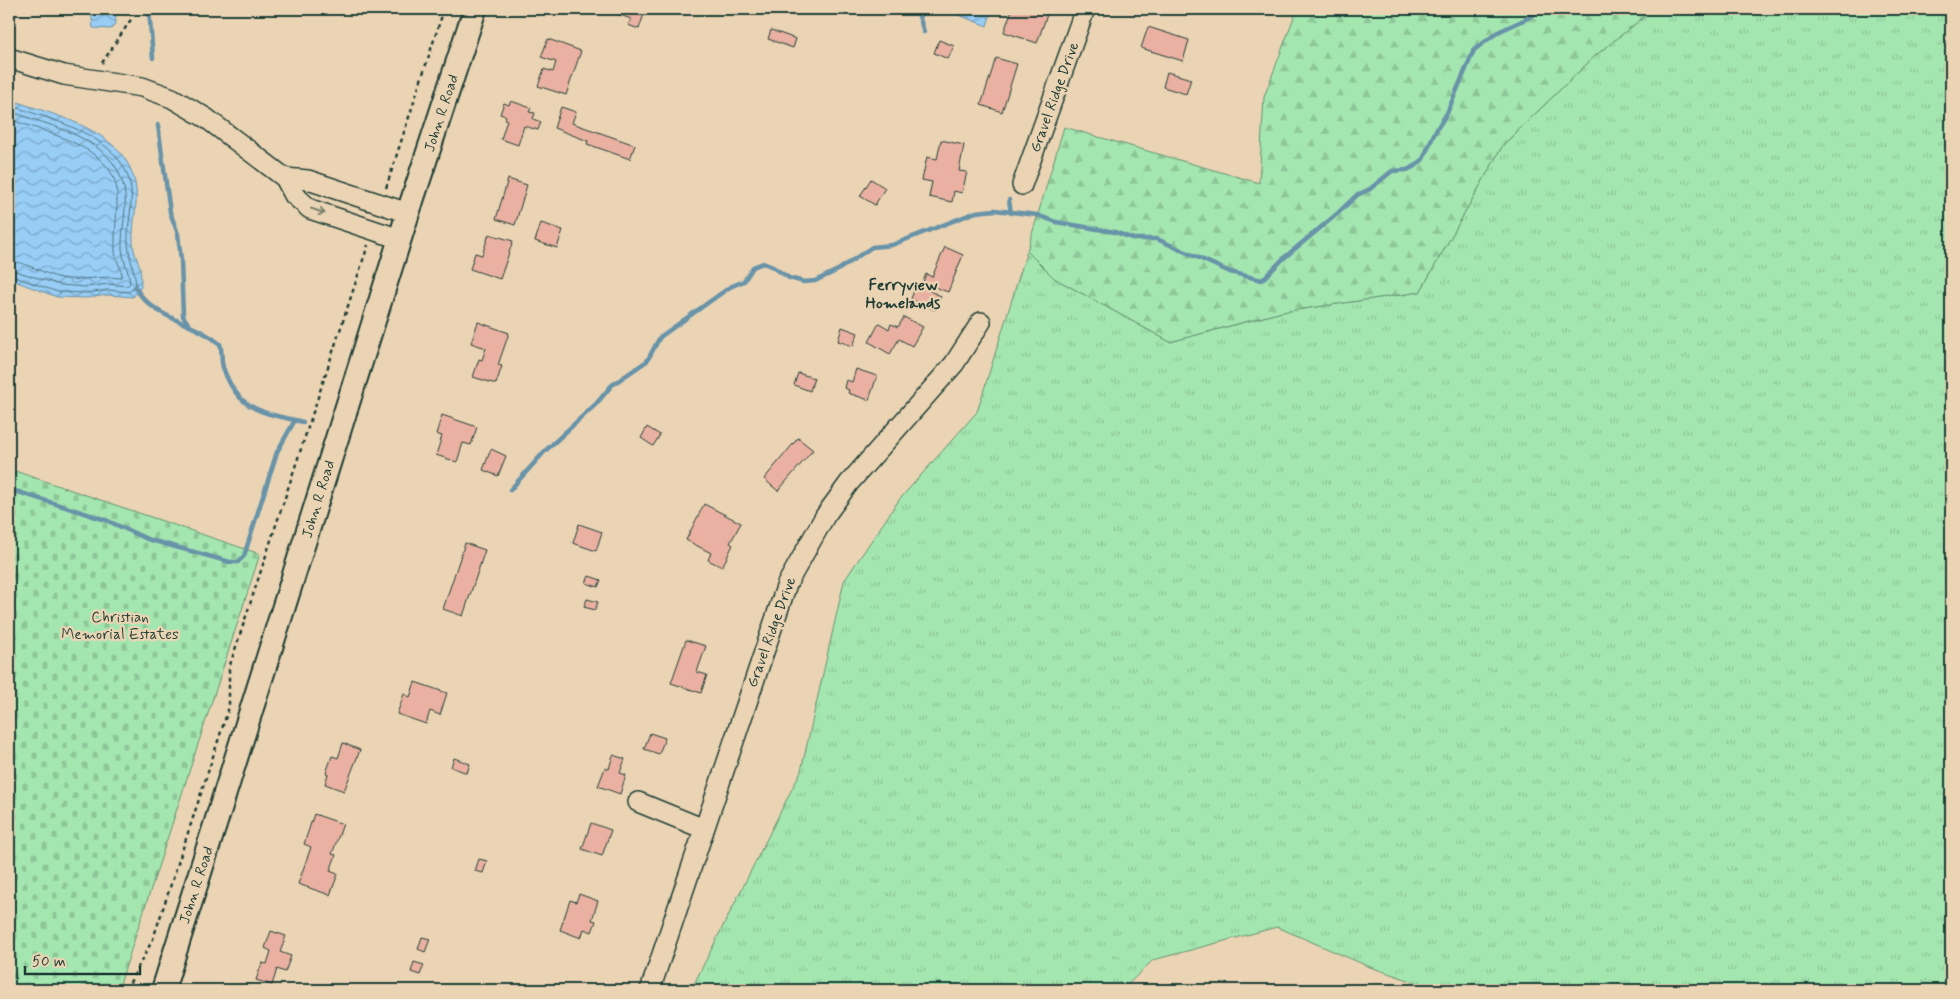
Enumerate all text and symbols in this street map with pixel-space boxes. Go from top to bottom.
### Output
street label: Gravel Ridge Drive [1026,39,1084,155]
street label: John R Road [420,72,464,155]
one-way arrow [309,207,325,216]
district label: Ferryview Homelands [866,275,941,314]
street label: John R Road [298,458,340,541]
street label: Gravel Ridge Drive [743,574,801,690]
park label: Christian Memorial Estates [61,608,179,645]
street label: John R Road [175,844,219,927]
scale bar [25,944,140,976]
text: 50 m [32,952,66,972]

